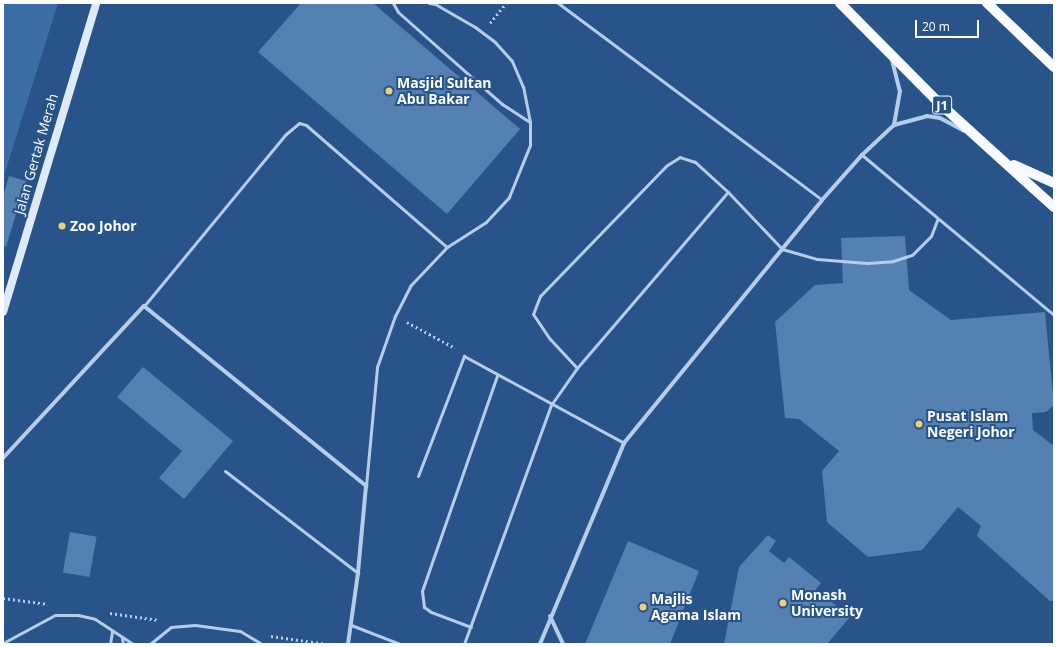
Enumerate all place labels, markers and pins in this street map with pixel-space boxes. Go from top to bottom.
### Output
place label: Masjid Sultan Abu Bakar [397,75,492,108]
marker: Masjid Sultan Abu Bakar [384,86,394,96]
place label: Zoo Johor [70,218,137,234]
marker: Zoo Johor [57,221,67,231]
place label: Pusat Islam Negeri Johor [927,408,1015,440]
marker: Pusat Islam Negeri Johor [914,419,924,429]
place label: Monash University [791,587,863,620]
place label: Majlis Agama Islam [651,591,741,624]
marker: Monash University [778,598,788,608]
marker: Majlis Agama Islam [638,602,648,612]

